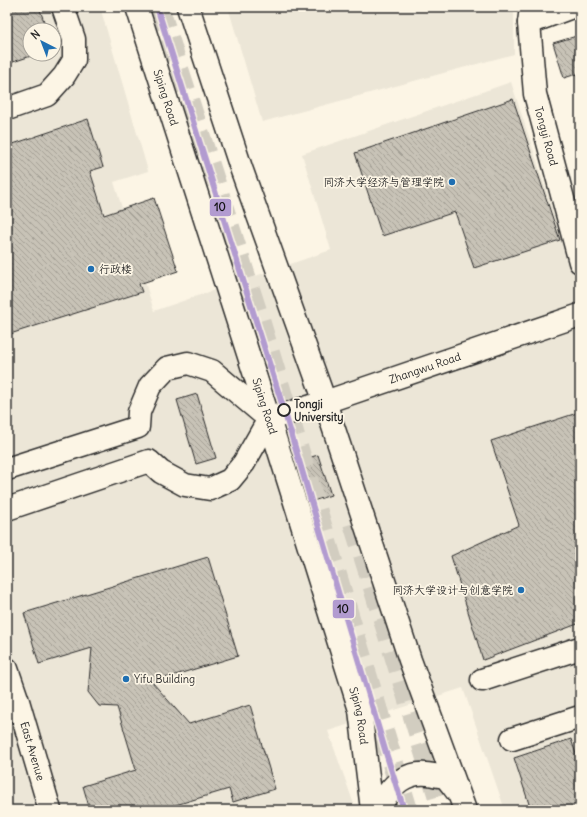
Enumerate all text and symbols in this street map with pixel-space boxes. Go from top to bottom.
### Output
north arrow [22,22,62,62]
text: N [28,27,43,42]
street label: Siping Road [150,68,182,128]
street label: Tongyi Road [532,105,561,168]
place label: 同济大学经济与管理学院 [323,175,444,189]
marker: 同济大学经济与管理学院 [447,177,457,187]
line badge: 10 [209,198,232,217]
text: 10 [214,200,226,214]
place label: 行政楼 [99,262,132,276]
marker: 行政楼 [86,264,96,274]
street label: Zhangwu Road [387,349,463,387]
street label: Siping Road [249,376,280,436]
place label: Tongji University [294,397,343,425]
marker: Tongji University [277,403,291,417]
place label: 同济大学设计与创意学院 [392,583,513,597]
marker: 同济大学设计与创意学院 [516,585,526,595]
line badge: 10 [332,599,355,619]
text: 10 [337,602,349,616]
place label: Yifu Building [134,672,195,686]
marker: Yifu Building [121,674,131,684]
street label: Siping Road [346,685,371,746]
street label: East Avenue [17,720,48,782]

